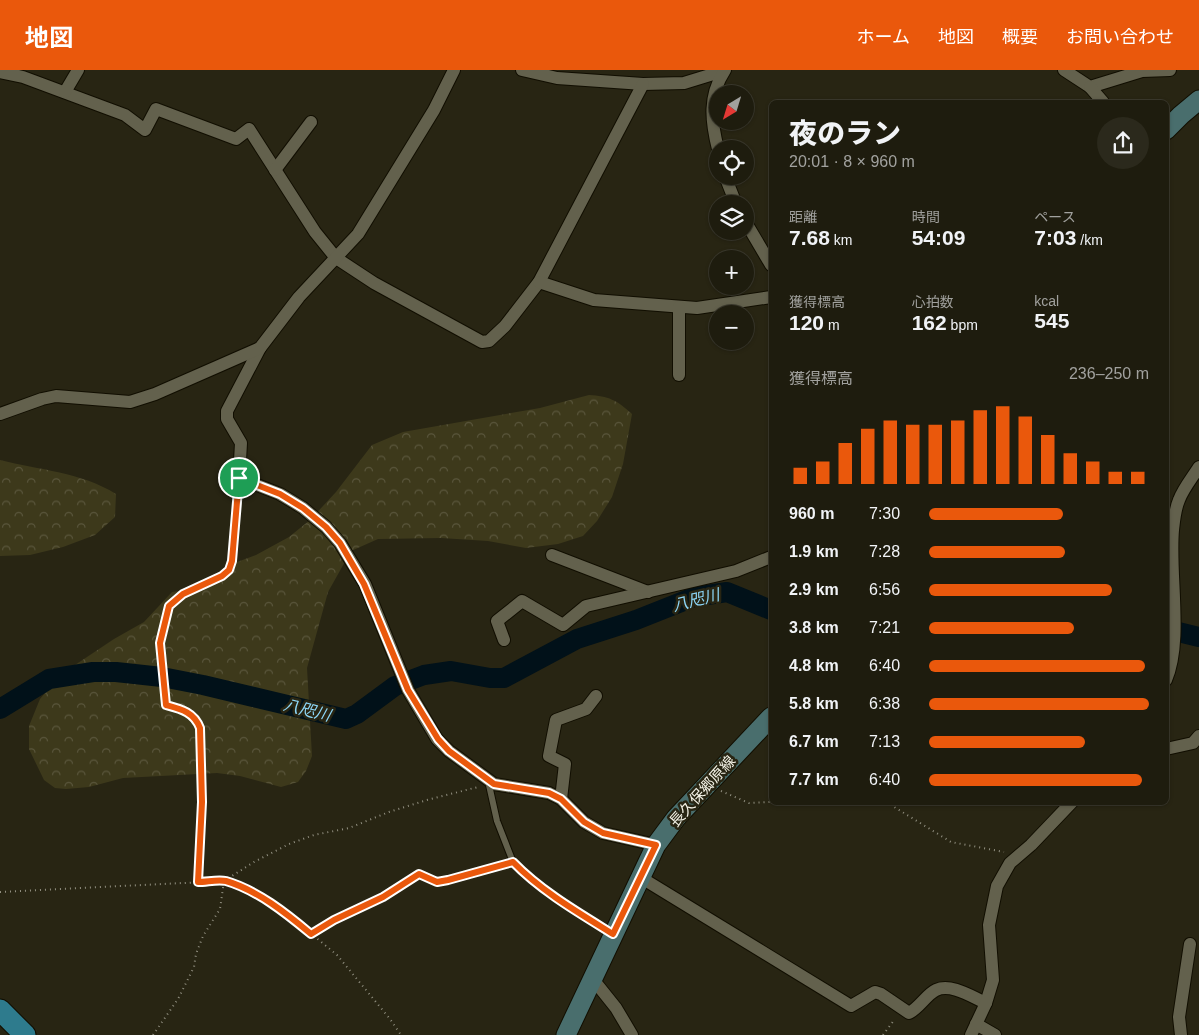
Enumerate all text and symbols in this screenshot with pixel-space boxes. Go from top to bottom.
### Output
text: 地図 [25,24,73,51]
text: ホーム [857,27,910,47]
text: 地図 [938,27,974,47]
text: 概要 [1002,27,1038,47]
text: お問い合わせ [1066,27,1174,47]
north arrow [709,85,754,130]
map controls [709,85,754,350]
button: share [1097,117,1149,169]
text: 夜のラン [789,118,901,149]
button: locate [709,140,754,185]
text: 20:01 · 8 × 960 m [789,153,915,170]
button: layers [709,195,754,240]
text: 距離 [789,209,817,225]
text: 時間 [912,209,940,225]
text: ペース [1034,209,1076,225]
text: 7.68 [789,226,830,249]
text: 54:09 [912,226,965,249]
text: 7:03 [1034,226,1076,249]
text: km [830,232,852,248]
text: /km [1076,232,1103,248]
button: + [709,250,754,295]
text: kcal [1034,293,1059,309]
text: 獲得標高 [789,294,845,310]
text: 心拍数 [912,294,954,310]
button: − [709,305,754,350]
text: 545 [1034,309,1069,332]
text: 120 [789,311,824,334]
text: 162 [912,311,947,334]
text: m [824,317,840,333]
text: bpm [947,317,978,333]
text: 236–250 m [1069,365,1149,382]
text: 獲得標高 [789,370,853,387]
pin [218,457,260,499]
icon: arrive [225,464,253,492]
text: 960 m [789,505,834,522]
text: 7:30 [869,505,900,522]
text: 1.9 km [789,543,839,560]
text: 7:28 [869,543,900,560]
text: 2.9 km [789,581,839,598]
text: 6:56 [869,581,900,598]
water label: 八咫川 [671,585,723,614]
text: 3.8 km [789,619,839,636]
text: 7:21 [869,619,900,636]
text: 4.8 km [789,657,839,674]
text: 6:40 [869,657,900,674]
text: 5.8 km [789,695,839,712]
text: 6:38 [869,695,900,712]
water label: 八咫川 [282,696,334,725]
text: 6.7 km [789,733,839,750]
text: 7:13 [869,733,900,750]
street label: 長久保郷原線 [666,752,738,830]
text: 7.7 km [789,771,839,788]
text: 6:40 [869,771,900,788]

